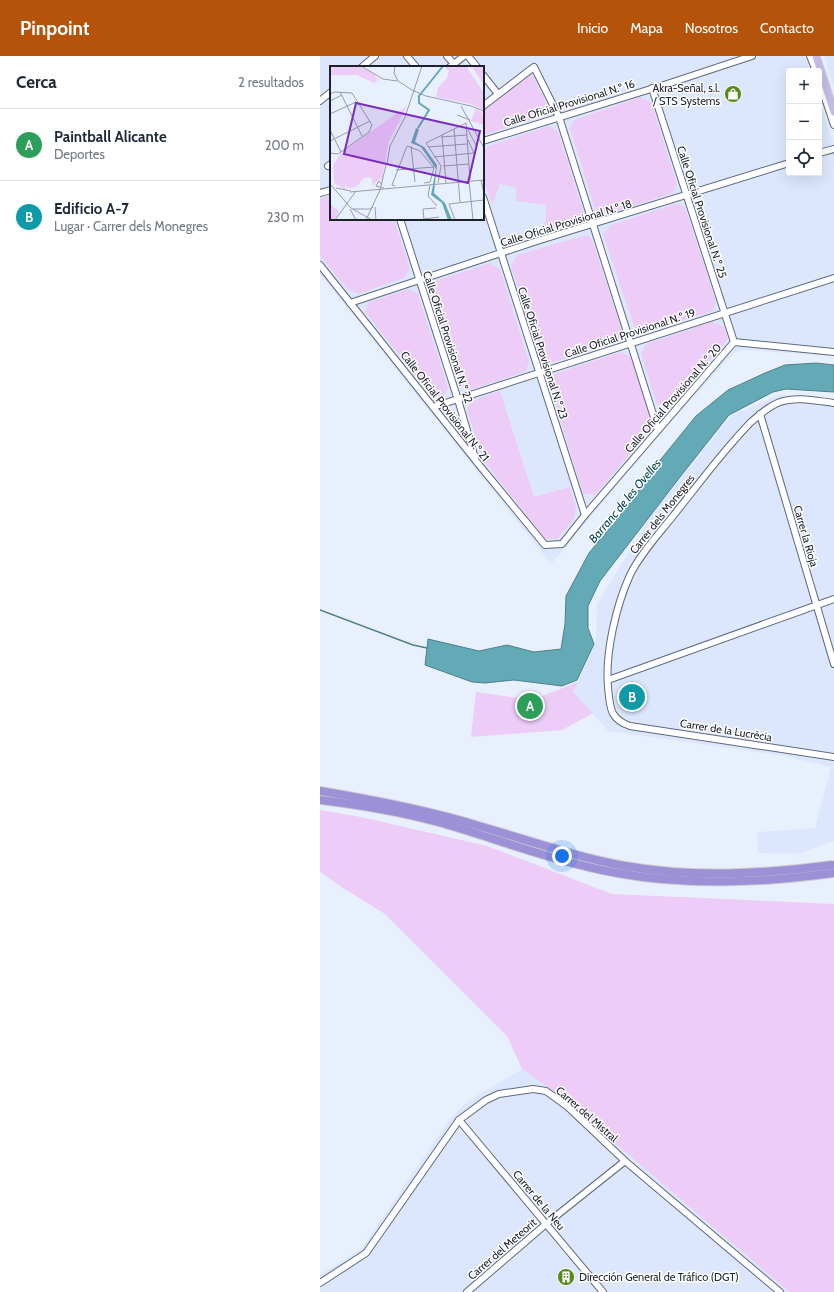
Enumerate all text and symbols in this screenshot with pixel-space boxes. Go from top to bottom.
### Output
text: Pinpoint [20,17,89,40]
text: Inicio [577,19,608,37]
text: Mapa [630,19,663,37]
text: Nosotros [685,19,738,37]
text: Contacto [760,19,814,37]
inset map [330,66,484,220]
map controls [786,68,822,176]
button: + [786,68,822,104]
text: Cerca [16,72,57,92]
text: 2 resultados [238,74,304,90]
street label: Calle Oficial Provisional N.º 16 [502,76,636,130]
place label: Akra-Señal, s.l. / STS Systems [652,81,720,108]
shop icon: Akra-Señal, s.l. / STS Systems [723,84,743,104]
button: − [786,104,822,140]
text: Paintball Alicante [54,128,167,146]
text: A [25,137,33,153]
text: 200 m [265,137,304,153]
button: locate [786,140,822,176]
street label: Calle Oficial Provisional N.º 25 [674,144,730,280]
text: Deportes [54,146,105,162]
street label: Calle Oficial Provisional N.º 18 [499,196,633,250]
text: Edificio A-7 [54,200,129,218]
text: B [25,209,33,225]
text: 230 m [267,209,304,225]
text: Lugar · Carrer dels Monegres [54,218,208,234]
street label: Calle Oficial Provisional N.º 22 [420,269,476,405]
street label: Calle Oficial Provisional N.º 23 [515,285,571,421]
street label: Calle Oficial Provisional N.º 19 [563,305,697,361]
street label: Calle Oficial Provisional N.º 20 [622,340,724,455]
street label: Calle Oficial Provisional N.º 21 [398,348,492,464]
water label: Barranc de les Ovelles [585,455,664,546]
street label: Carrer dels Monegres [626,471,698,557]
street label: Carrer la Rioja [791,504,822,569]
pin: B [619,682,645,712]
pin: A [517,691,543,721]
street label: Carrer de la Lucrècia [679,716,774,744]
your location [552,846,572,866]
street label: Carrer del Mistral [553,1083,621,1145]
street label: Carrer de la Neu [510,1167,568,1233]
street label: Carrer del Meteorit [465,1215,539,1283]
building icon: Dirección General de Tráfico (DGT) [556,1267,576,1287]
place label: Dirección General de Tráfico (DGT) [579,1270,739,1284]

